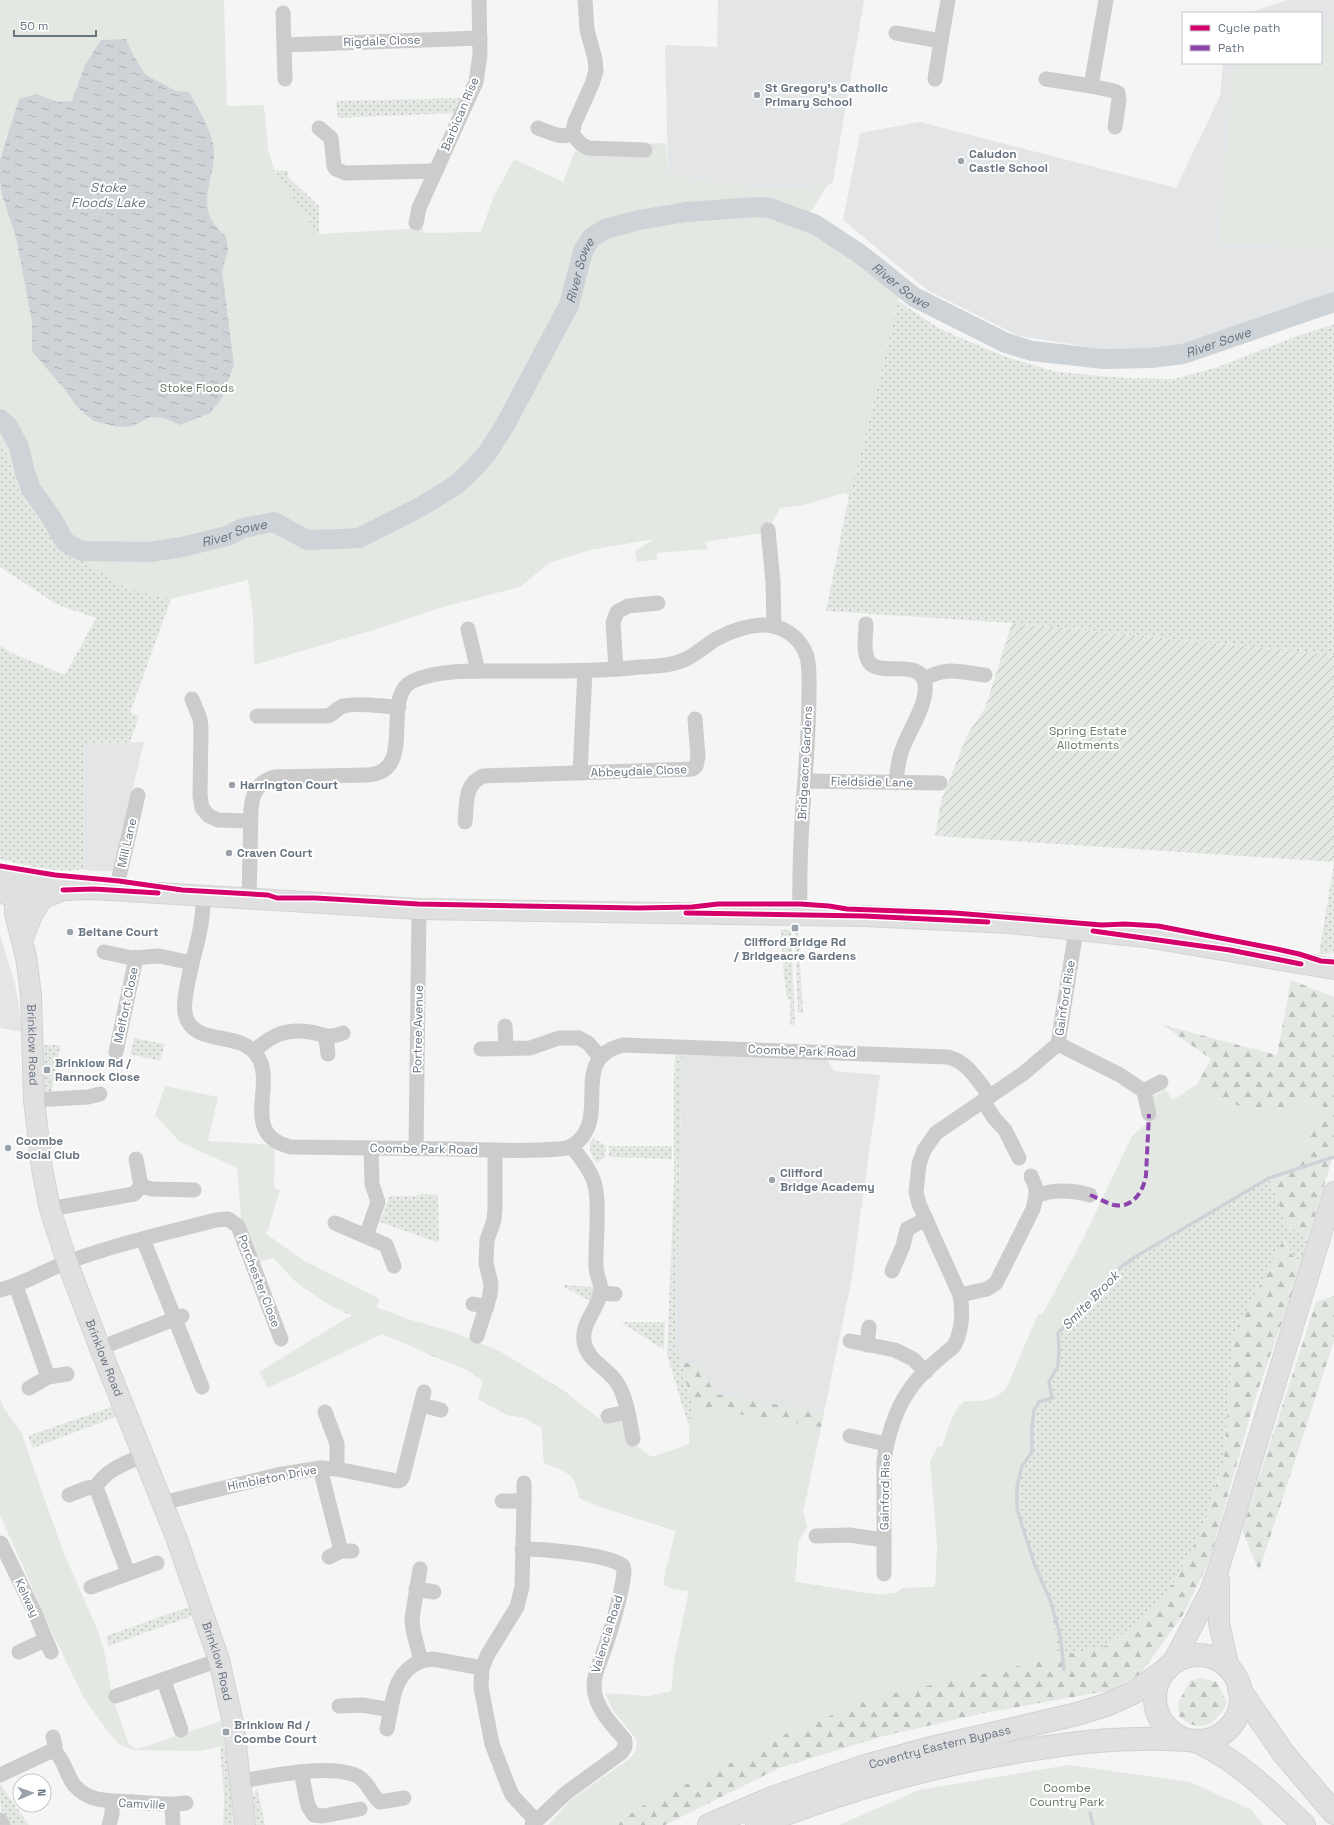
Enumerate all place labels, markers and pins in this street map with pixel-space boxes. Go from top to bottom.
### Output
place label: St Gregory's Catholic Primary School [765,80,888,110]
marker: St Gregory's Catholic Primary School [752,90,762,100]
place label: Caludon Castle School [969,146,1048,176]
marker: Caludon Castle School [956,156,966,166]
place label: Harrington Court [240,777,338,793]
marker: Harrington Court [227,780,237,790]
place label: Craven Court [237,845,312,861]
marker: Craven Court [224,848,234,858]
marker: Clifford Bridge Rd / Bridgeacre Gardens [790,923,800,933]
place label: Beltane Court [78,924,159,940]
marker: Beltane Court [65,927,75,937]
place label: Clifford Bridge Rd / Bridgeacre Gardens [733,934,856,964]
place label: Brinklow Rd / Rannock Close [55,1055,140,1085]
marker: Brinklow Rd / Rannock Close [42,1065,52,1075]
place label: Coombe Social Club [16,1133,80,1163]
marker: Coombe Social Club [3,1143,13,1153]
place label: Clifford Bridge Academy [780,1165,875,1195]
marker: Clifford Bridge Academy [767,1175,777,1185]
place label: Brinklow Rd / Coombe Court [234,1717,317,1747]
marker: Brinklow Rd / Coombe Court [221,1727,231,1737]

